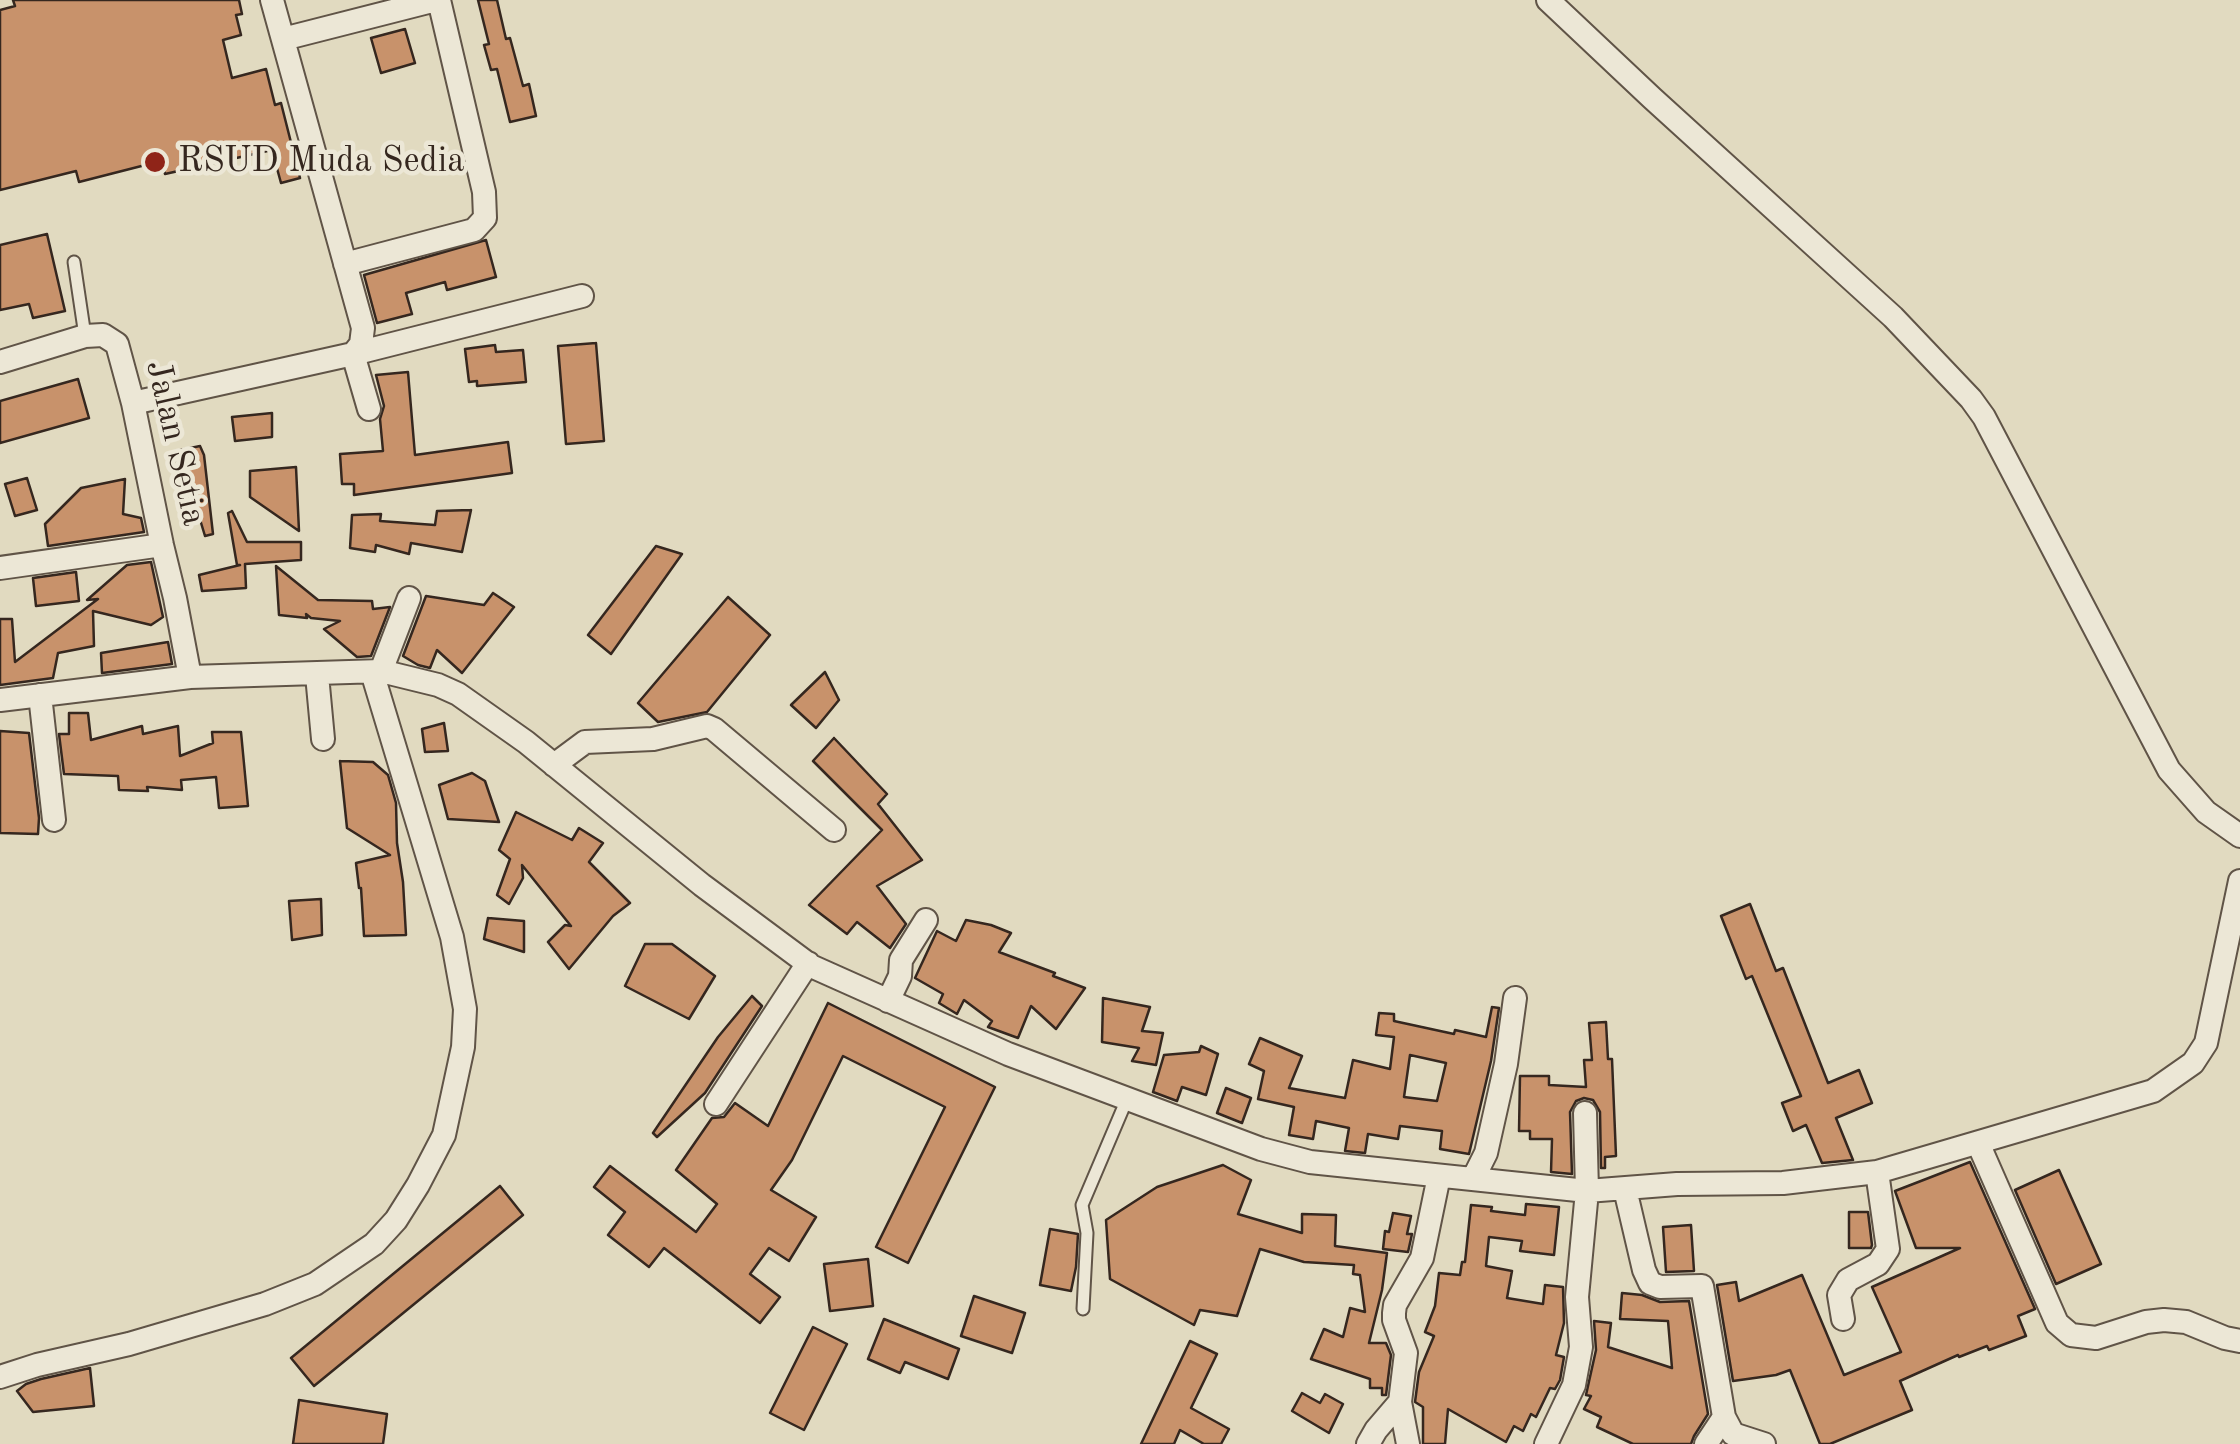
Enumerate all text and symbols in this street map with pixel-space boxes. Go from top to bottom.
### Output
place label: RSUD Muda Sedia [178,141,465,183]
marker: RSUD Muda Sedia [142,149,168,175]
street label: Jalan Setia [136,356,214,530]

